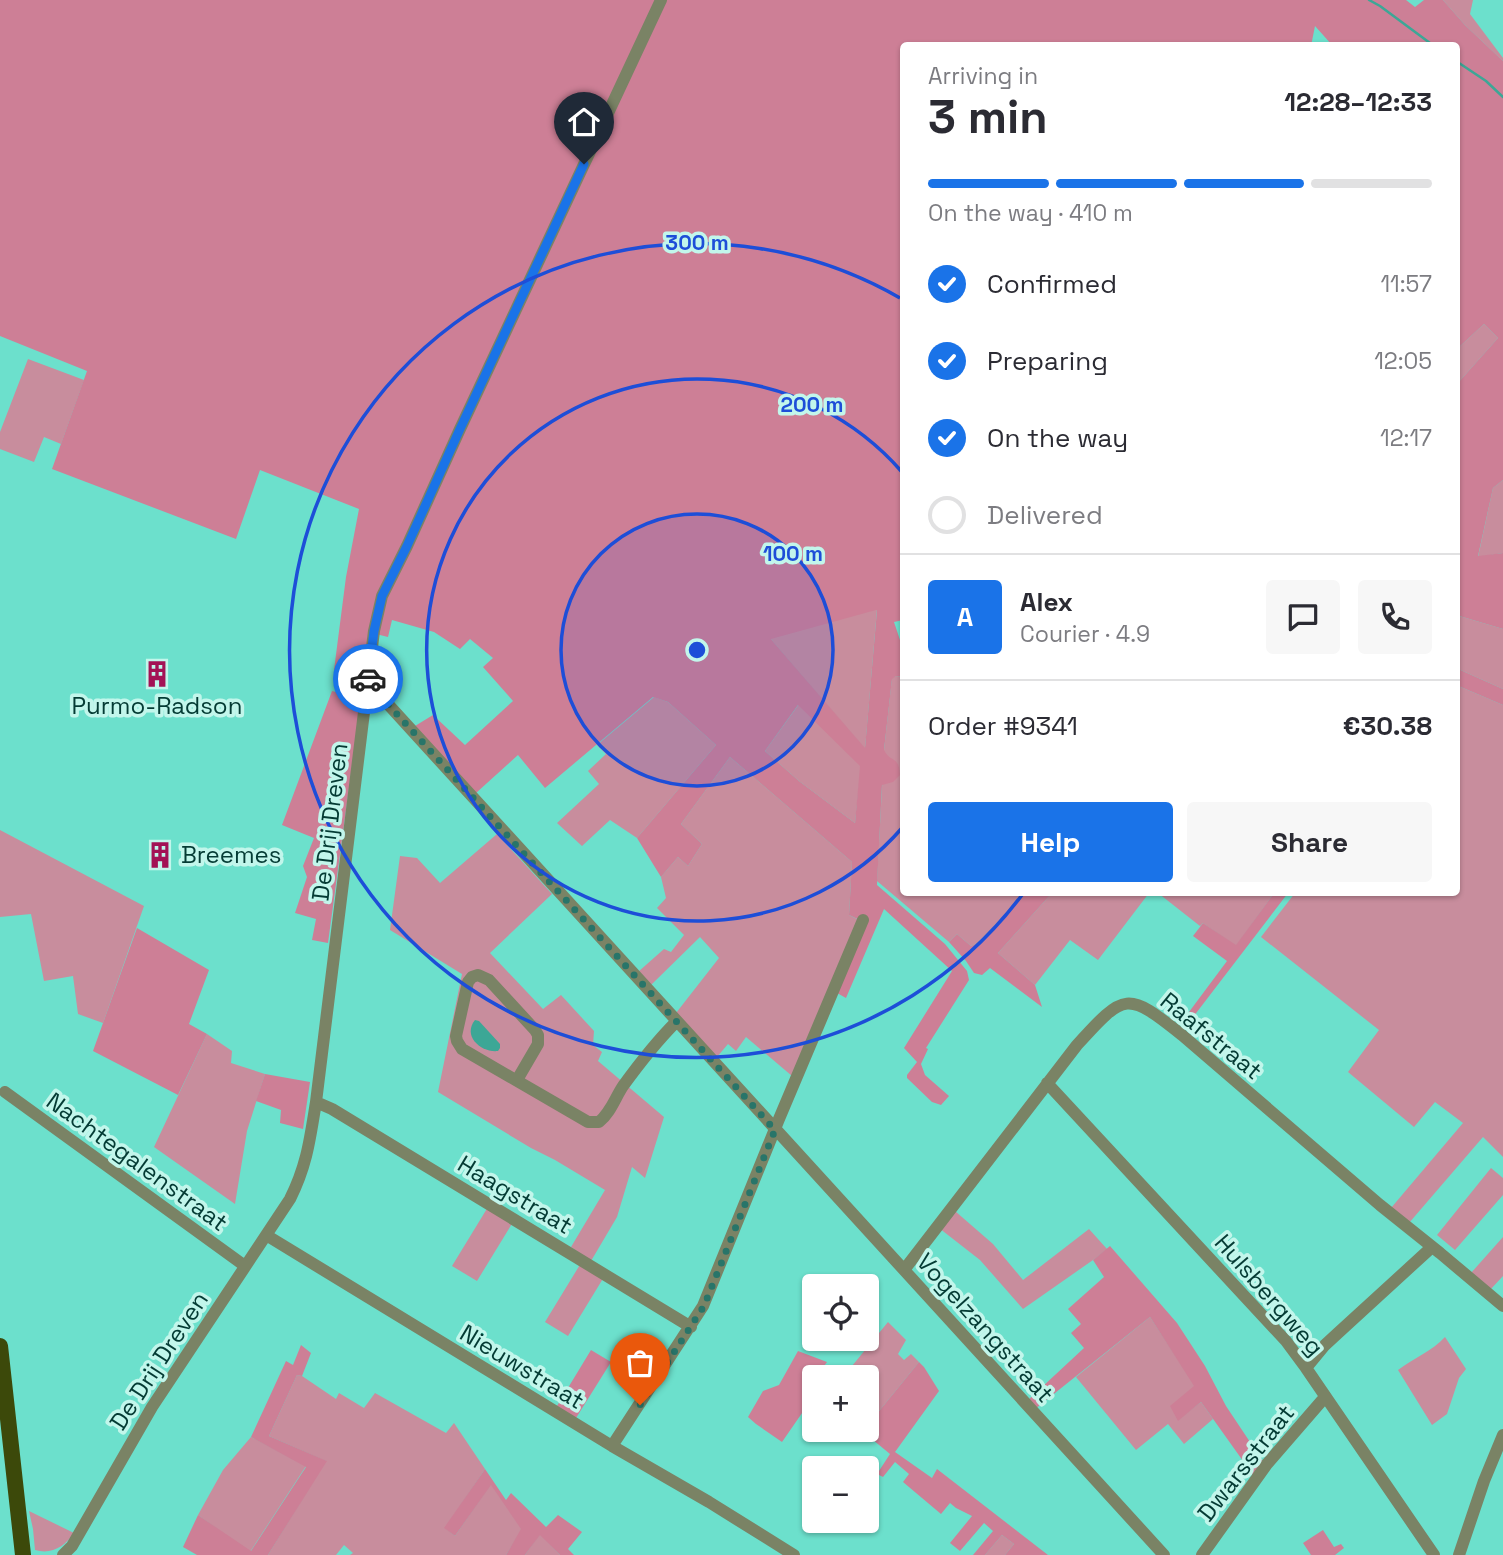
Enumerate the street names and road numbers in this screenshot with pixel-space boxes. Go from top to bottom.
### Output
street label: De Drij Dreven [304,741,355,903]
street label: Raafstraat [1154,985,1269,1086]
street label: Nachtegalenstraat [40,1085,234,1238]
street label: Haagstraat [452,1148,578,1241]
street label: Hulsbergweg [1208,1227,1331,1362]
street label: Vogelzangstraat [910,1246,1061,1409]
street label: De Drij Dreven [102,1286,215,1436]
street label: Nieuwstraat [454,1317,590,1416]
street label: Dwarsstraat [1190,1398,1301,1527]

